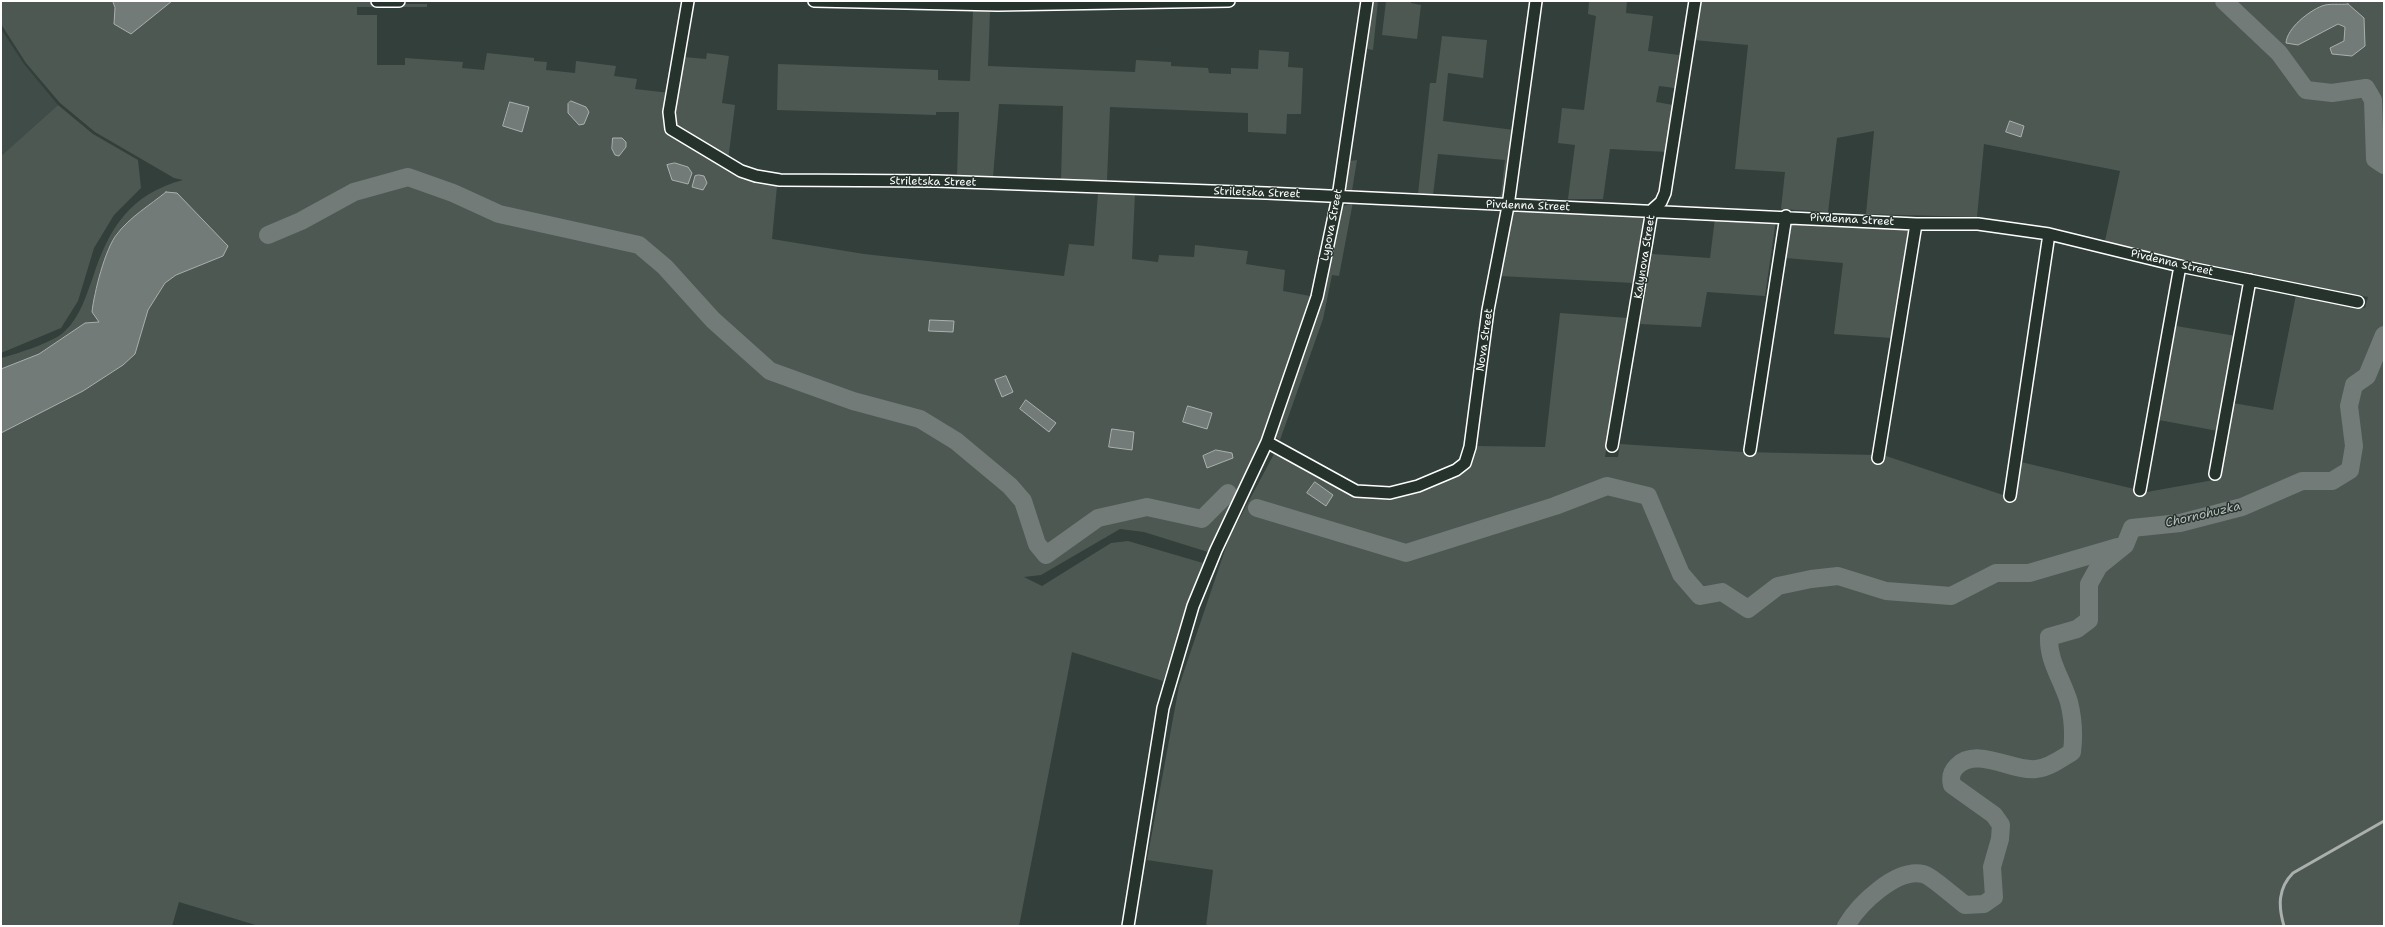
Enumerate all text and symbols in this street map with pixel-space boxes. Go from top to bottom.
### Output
street label: Striletska Street [889,175,977,189]
street label: Striletska Street [1213,185,1301,201]
street label: Lypova Street [1319,188,1345,262]
street label: Pivdenna Street [1486,198,1570,214]
street label: Pivdenna Street [1809,211,1895,229]
street label: Kalynova Street [1632,214,1658,300]
street label: Pivdenna Street [2129,247,2215,279]
street label: Nova Street [1474,308,1496,372]
water label: Chornohuzka [2164,499,2242,531]

